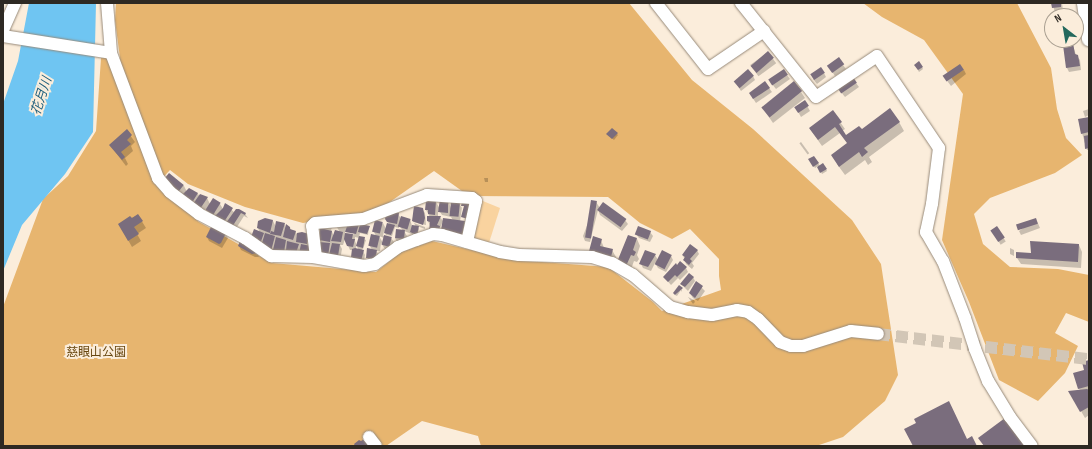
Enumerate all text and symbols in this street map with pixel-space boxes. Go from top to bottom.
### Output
north arrow [1044,8,1084,48]
text: N [1052,11,1064,25]
water label: 花月川 [29,75,55,117]
park label: 慈眼山公園 [66,346,126,360]

